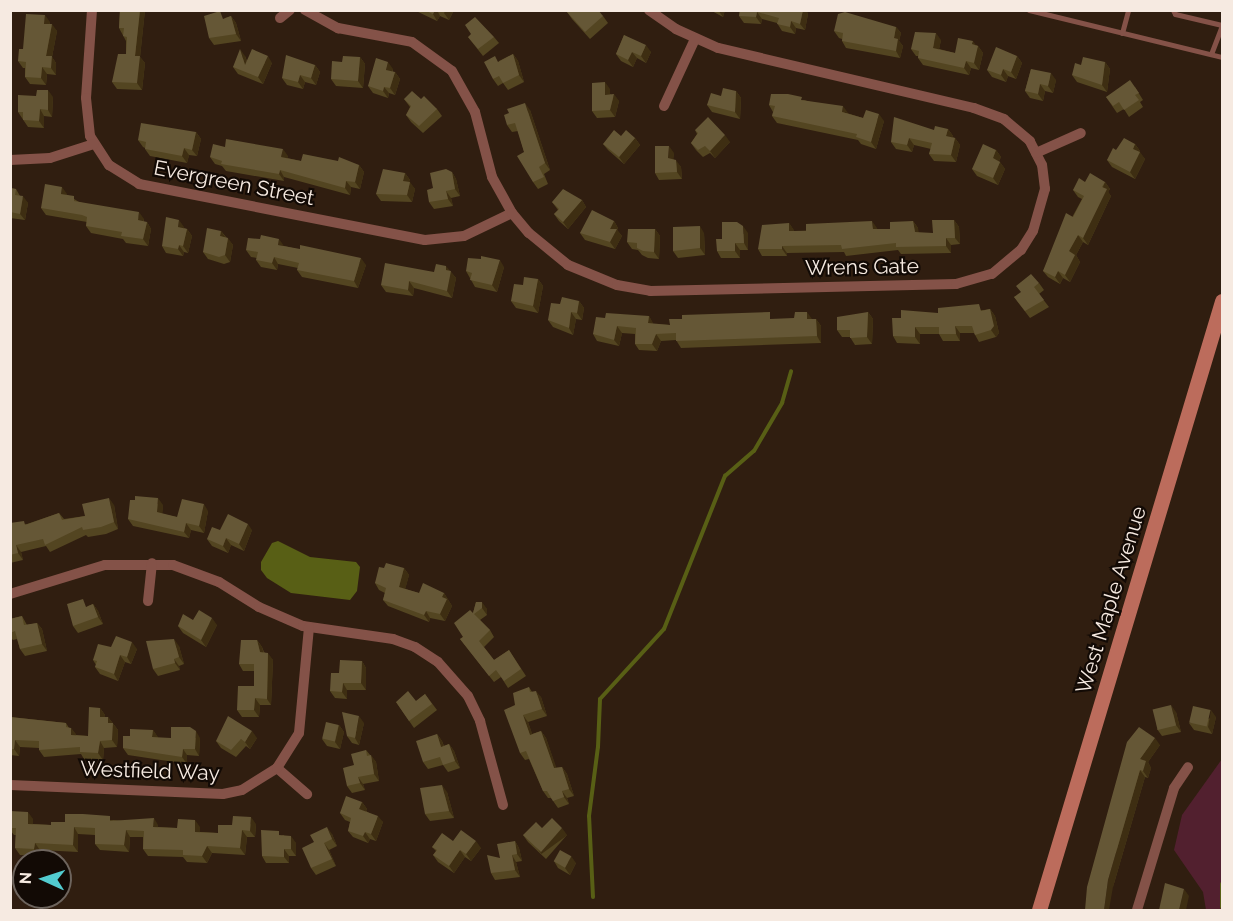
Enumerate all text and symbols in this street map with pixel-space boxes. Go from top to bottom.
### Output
street label: Evergreen Street [152,155,316,211]
street label: Wrens Gate [805,253,919,281]
street label: West Maple Avenue [1070,503,1152,697]
street label: Westfield Way [79,756,221,786]
north arrow [12,849,72,909]
text: N [16,872,35,885]

